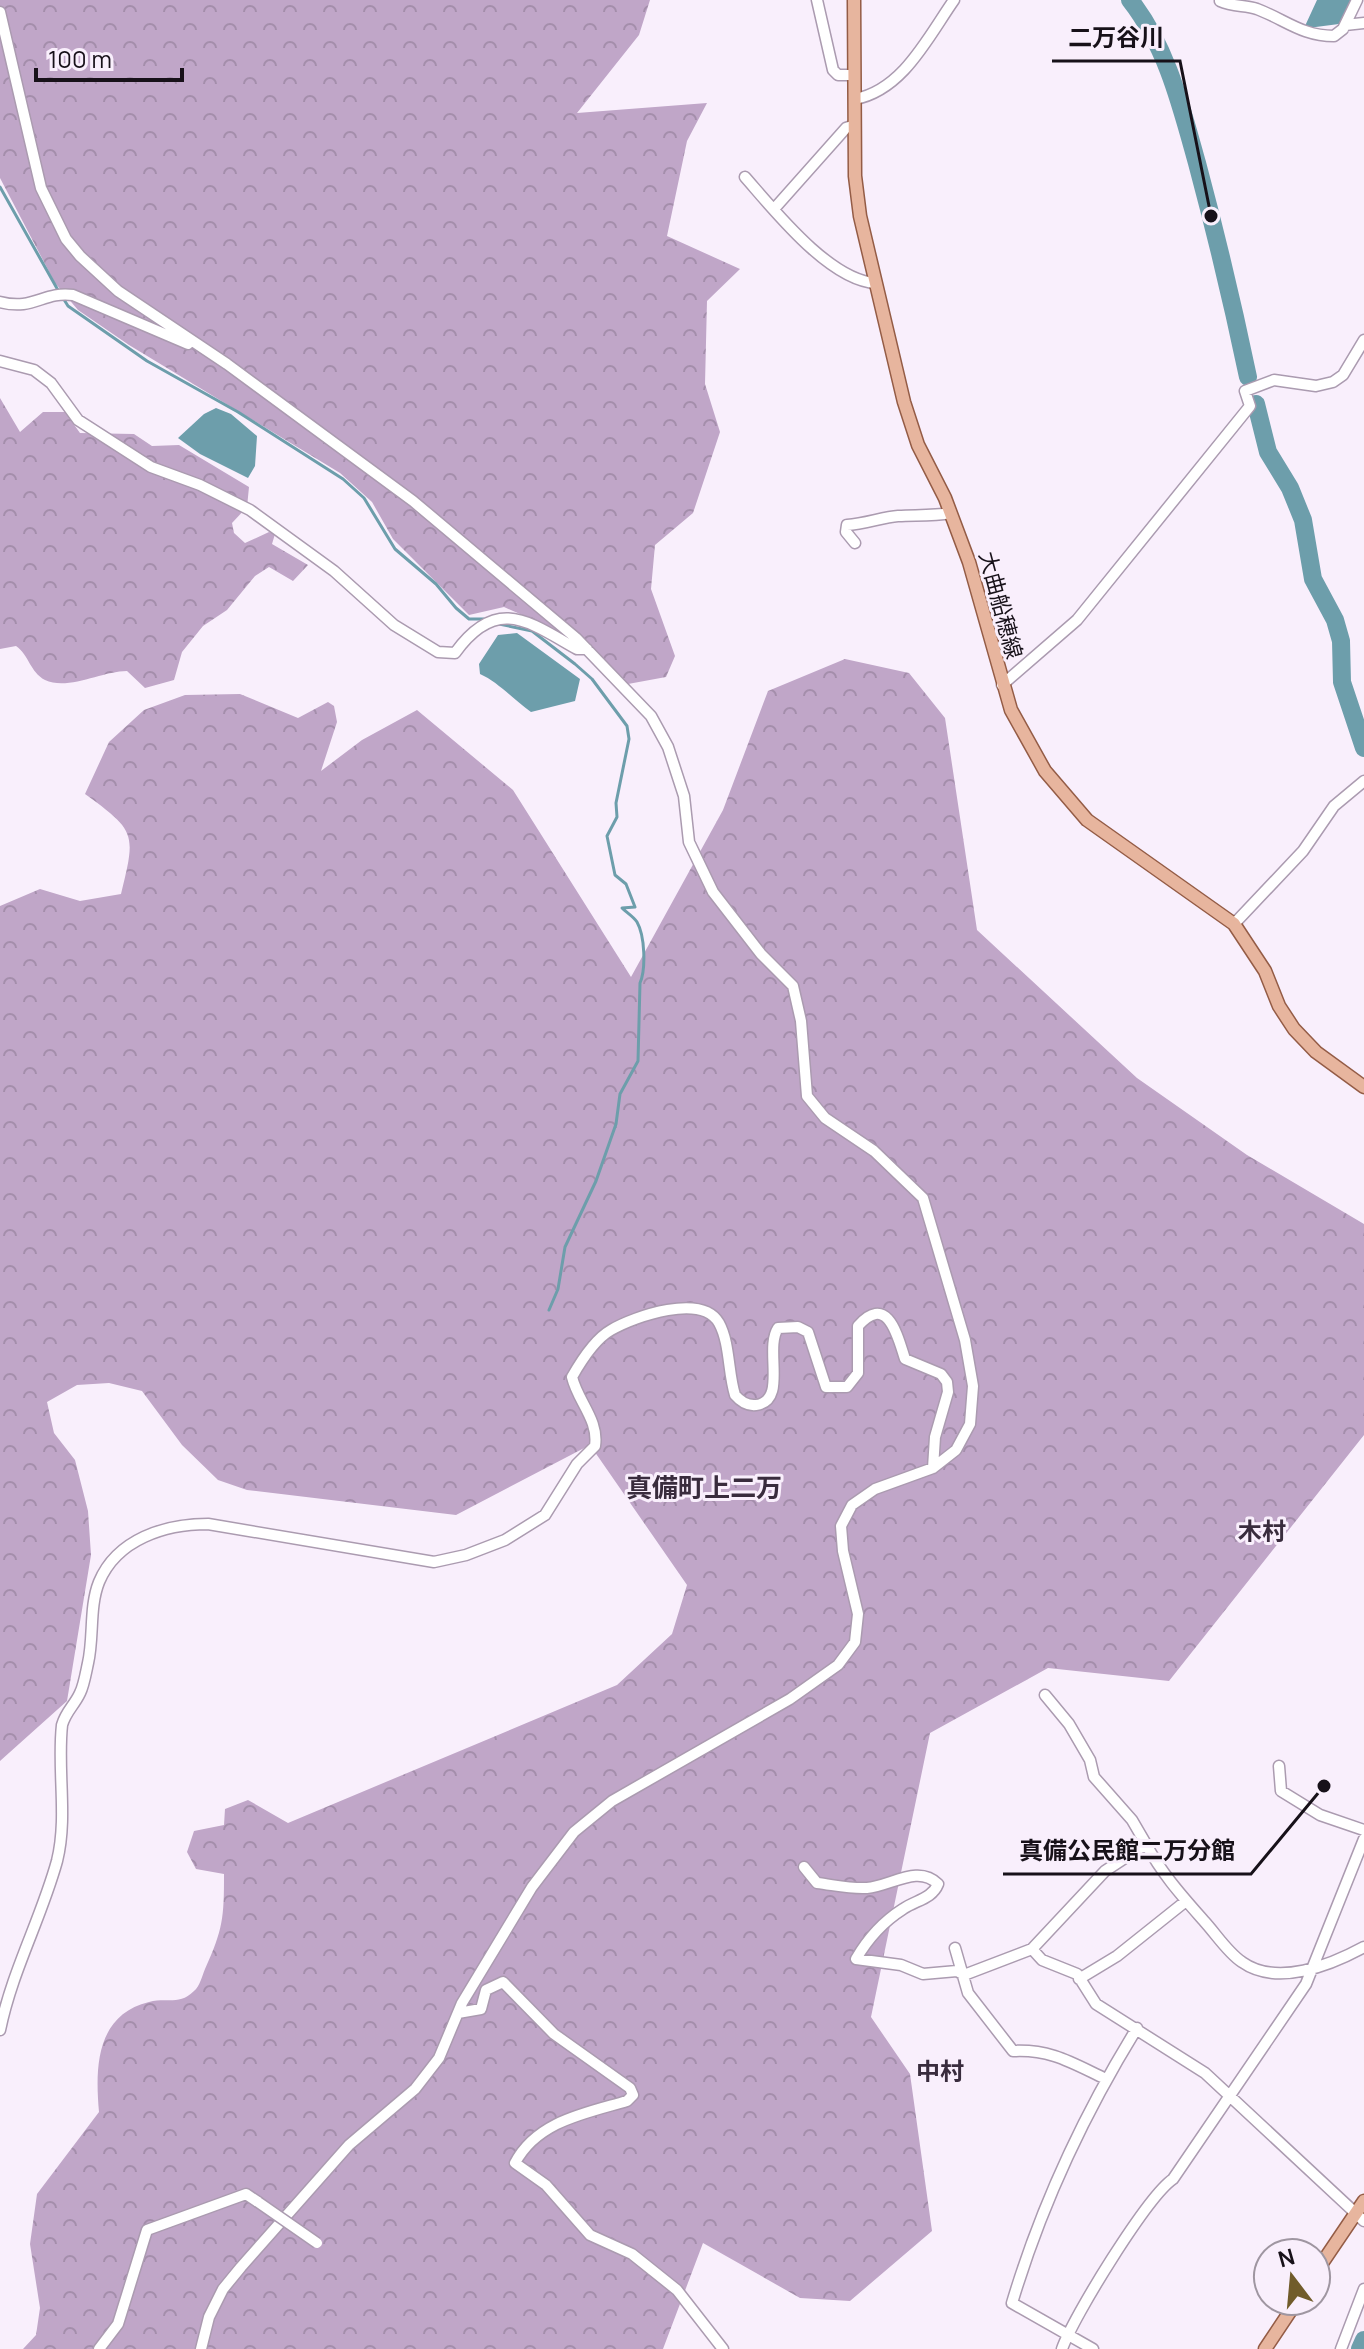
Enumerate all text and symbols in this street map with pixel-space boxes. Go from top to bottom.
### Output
callout: 二万谷川 [1052,13,1180,61]
text: 二万谷川 [1068,20,1164,53]
scale bar [36,32,182,82]
text: 100 m [48,42,112,75]
street label: 大曲船穂線 [972,548,1030,662]
district label: 真備町上二万 [626,1469,782,1505]
district label: 木村 [1238,1514,1286,1547]
callout: 真備公民館二万分館 [1003,1826,1251,1874]
text: 真備公民館二万分館 [1019,1833,1235,1866]
district label: 中村 [916,2054,964,2087]
north arrow [1252,2237,1332,2317]
text: N [1275,2241,1298,2274]

